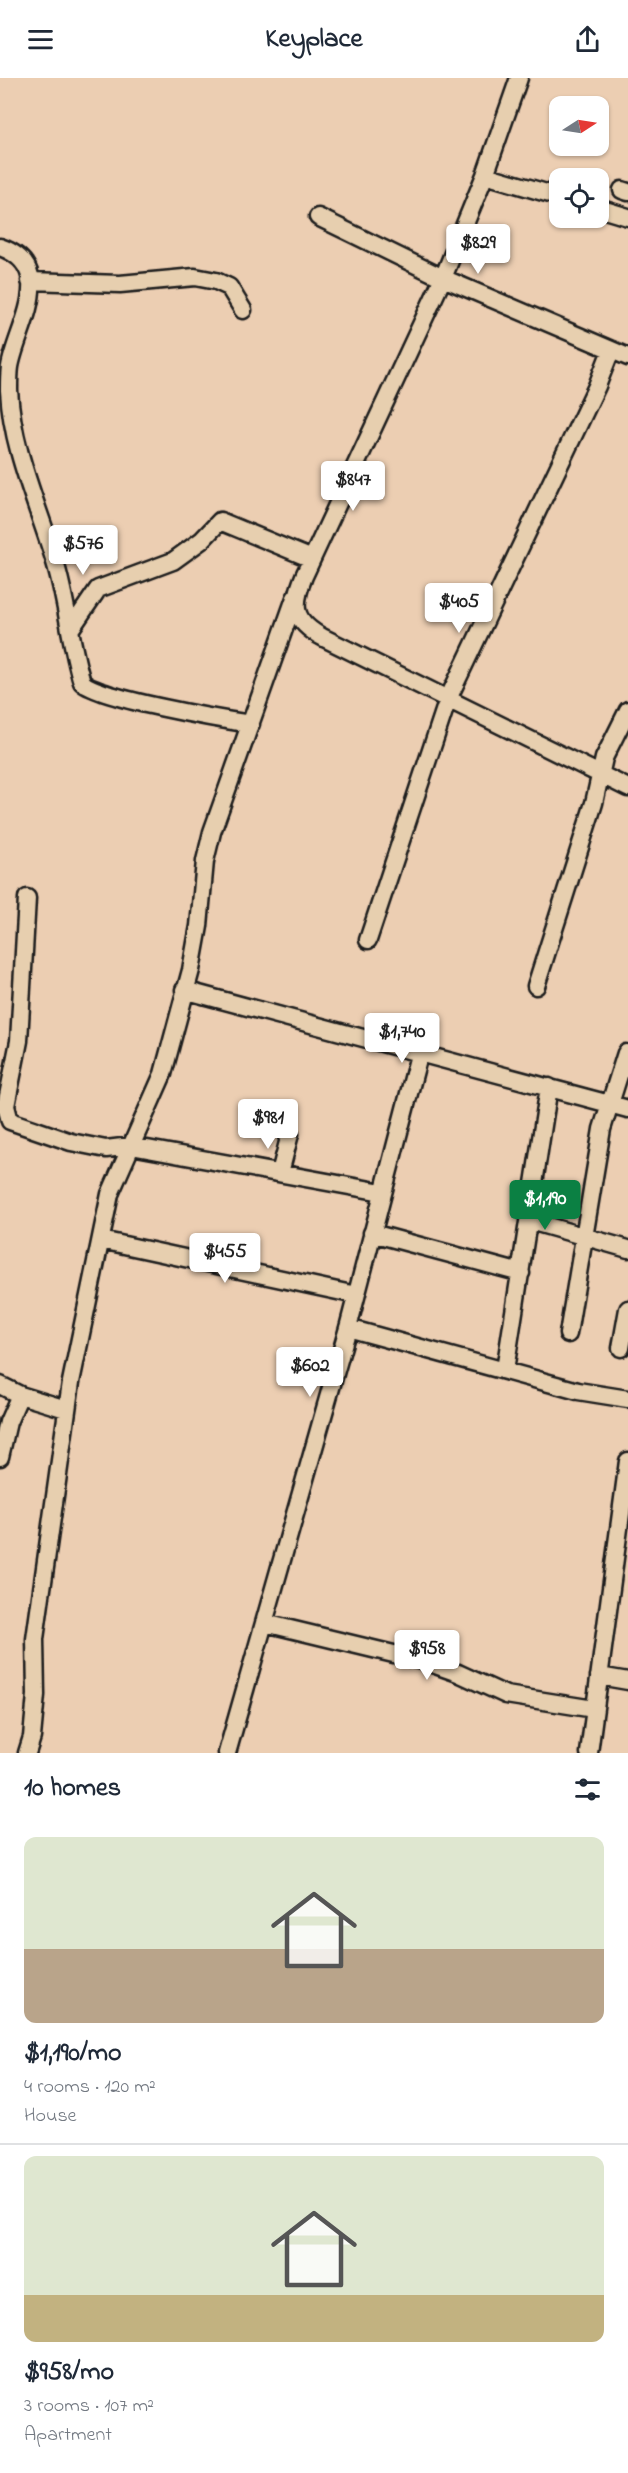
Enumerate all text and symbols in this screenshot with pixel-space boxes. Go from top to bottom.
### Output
text: Keyplace [265,20,363,59]
icon: menu [24,23,57,56]
icon: share [571,23,604,56]
north arrow [549,96,609,156]
map controls [549,96,609,228]
button: locate [549,168,609,228]
pin: $829 [442,224,514,275]
text: $829 [460,229,496,258]
pin: $847 [317,461,389,512]
text: $847 [335,466,371,495]
pin: $576 [47,525,119,576]
text: $576 [63,530,103,559]
pin: $405 [423,583,495,634]
text: $405 [439,588,479,617]
pin: $1,740 [353,1013,451,1064]
text: $1,740 [378,1018,426,1047]
pin: $981 [232,1099,304,1150]
text: $981 [252,1104,284,1133]
pin: $1,190 [496,1180,594,1231]
text: $1,190 [524,1185,566,1214]
pin: $455 [189,1233,261,1284]
text: $455 [203,1238,247,1267]
pin: $602 [274,1347,346,1398]
text: $602 [290,1352,330,1381]
pin: $958 [391,1630,463,1681]
text: $958 [408,1635,446,1664]
text: 10 homes [24,1770,121,1808]
icon: filters [571,1773,604,1806]
icon: home [260,1876,368,1984]
text: $1,190/mo [24,2035,122,2073]
text: 4 rooms · 120 m² [24,2073,156,2102]
text: House [24,2102,77,2131]
icon: home [260,2195,368,2303]
text: $958/mo [24,2354,114,2392]
text: 3 rooms · 107 m² [24,2392,154,2421]
text: Apartment [24,2421,112,2450]

